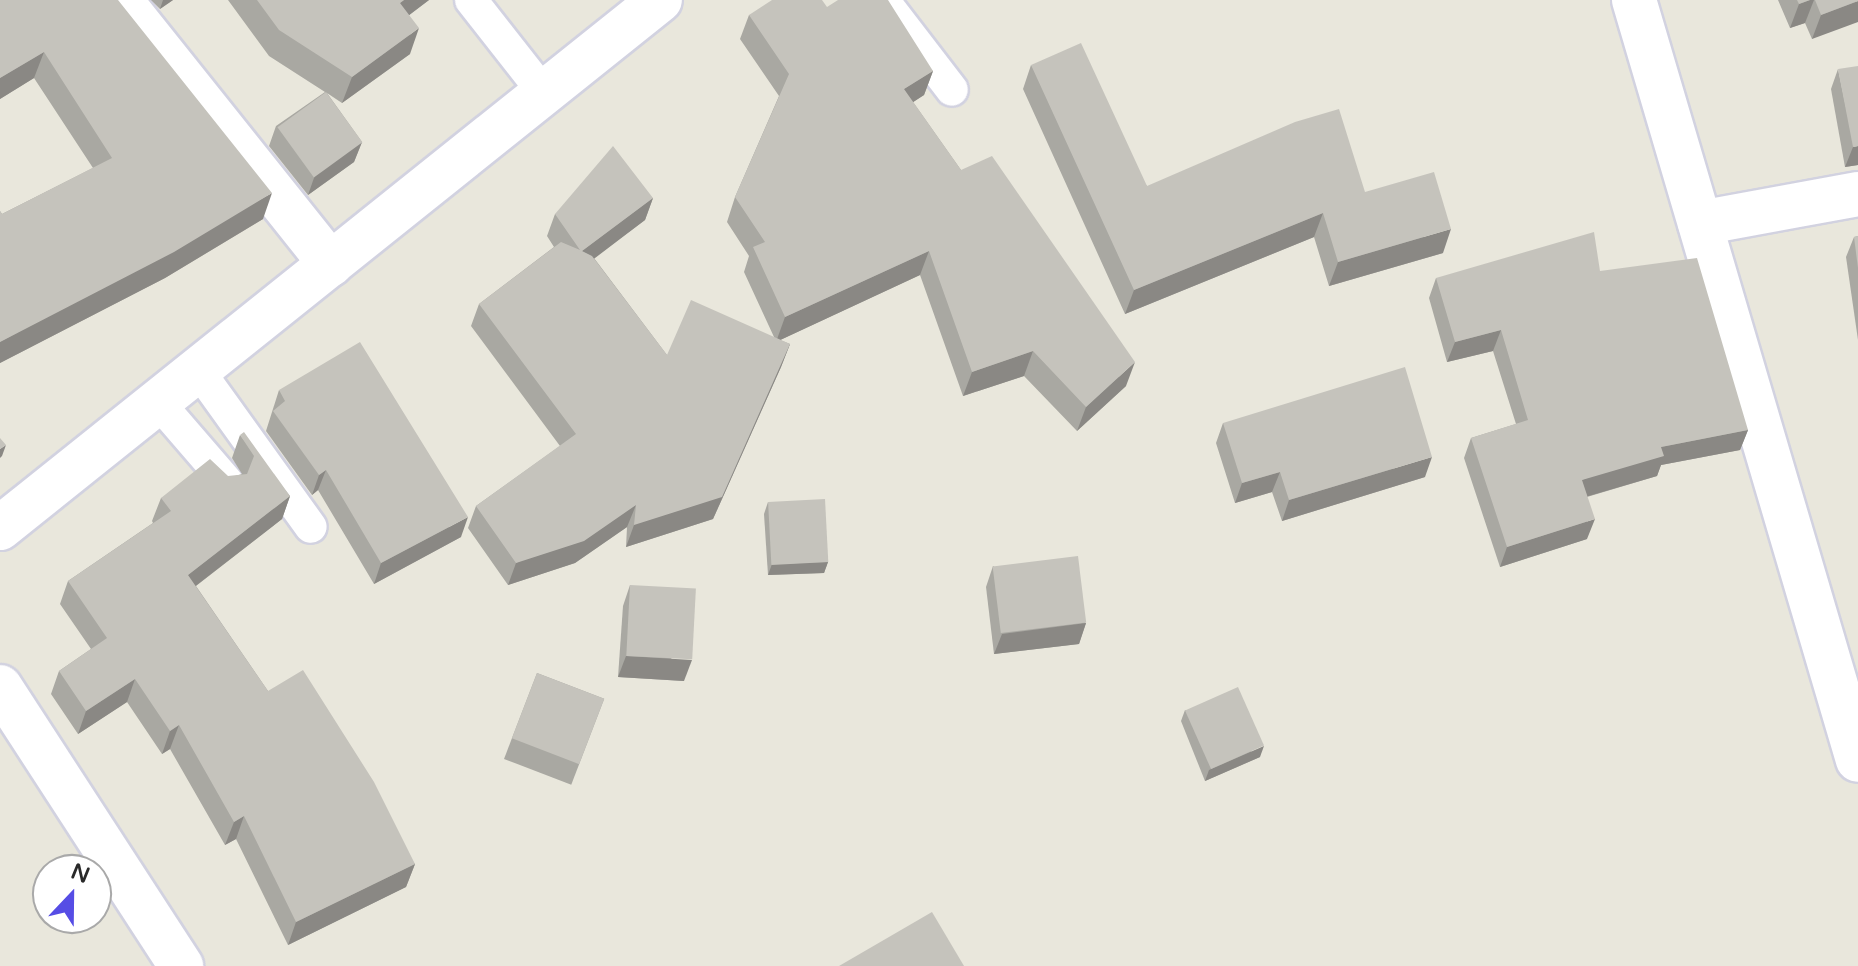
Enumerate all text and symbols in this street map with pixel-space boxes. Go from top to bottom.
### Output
north arrow [32,854,112,934]
text: N [67,858,93,889]

